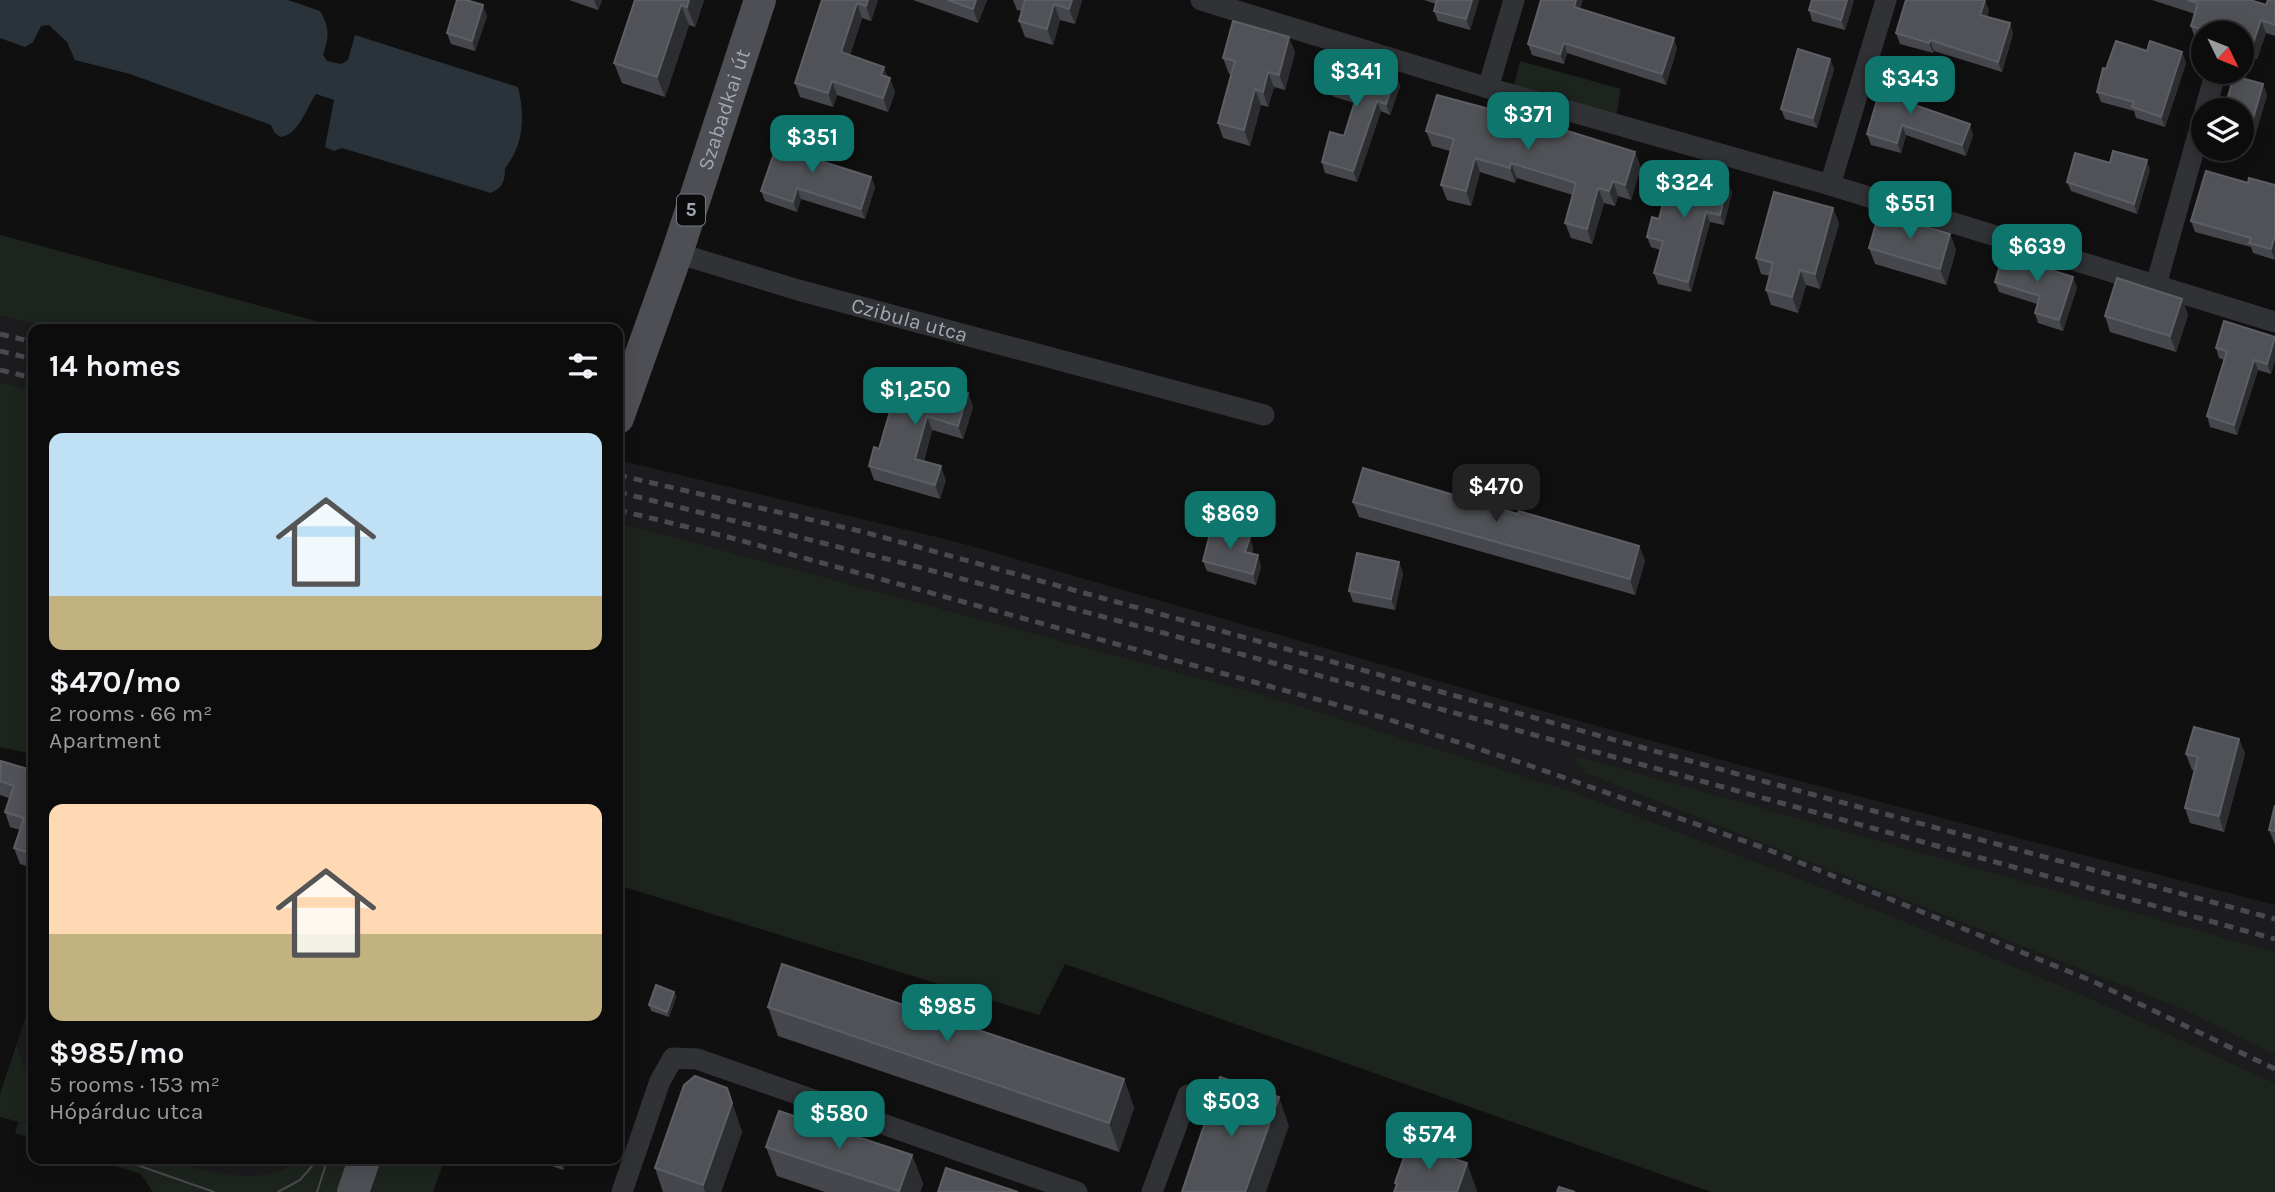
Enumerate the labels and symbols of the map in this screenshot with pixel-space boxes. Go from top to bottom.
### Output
north arrow [2191,21,2254,84]
street label: Szabadkai út [693,46,755,173]
pin: $341 [1315,50,1397,109]
pin: $343 [1869,57,1951,116]
pin: $371 [1487,92,1569,152]
pin: $351 [771,116,853,175]
pin: $324 [1643,160,1725,220]
pin: $551 [1869,182,1951,241]
road number: 5 [677,194,705,226]
pin: $639 [1996,224,2078,284]
street label: Czibula utca [849,293,970,347]
pin: $1,250 [858,368,972,427]
pin: $470 [1455,464,1537,524]
pin: $869 [1189,491,1271,551]
pin: $985 [906,984,988,1044]
pin: $503 [1190,1080,1272,1139]
pin: $580 [798,1092,880,1151]
pin: $574 [1388,1112,1470,1172]

